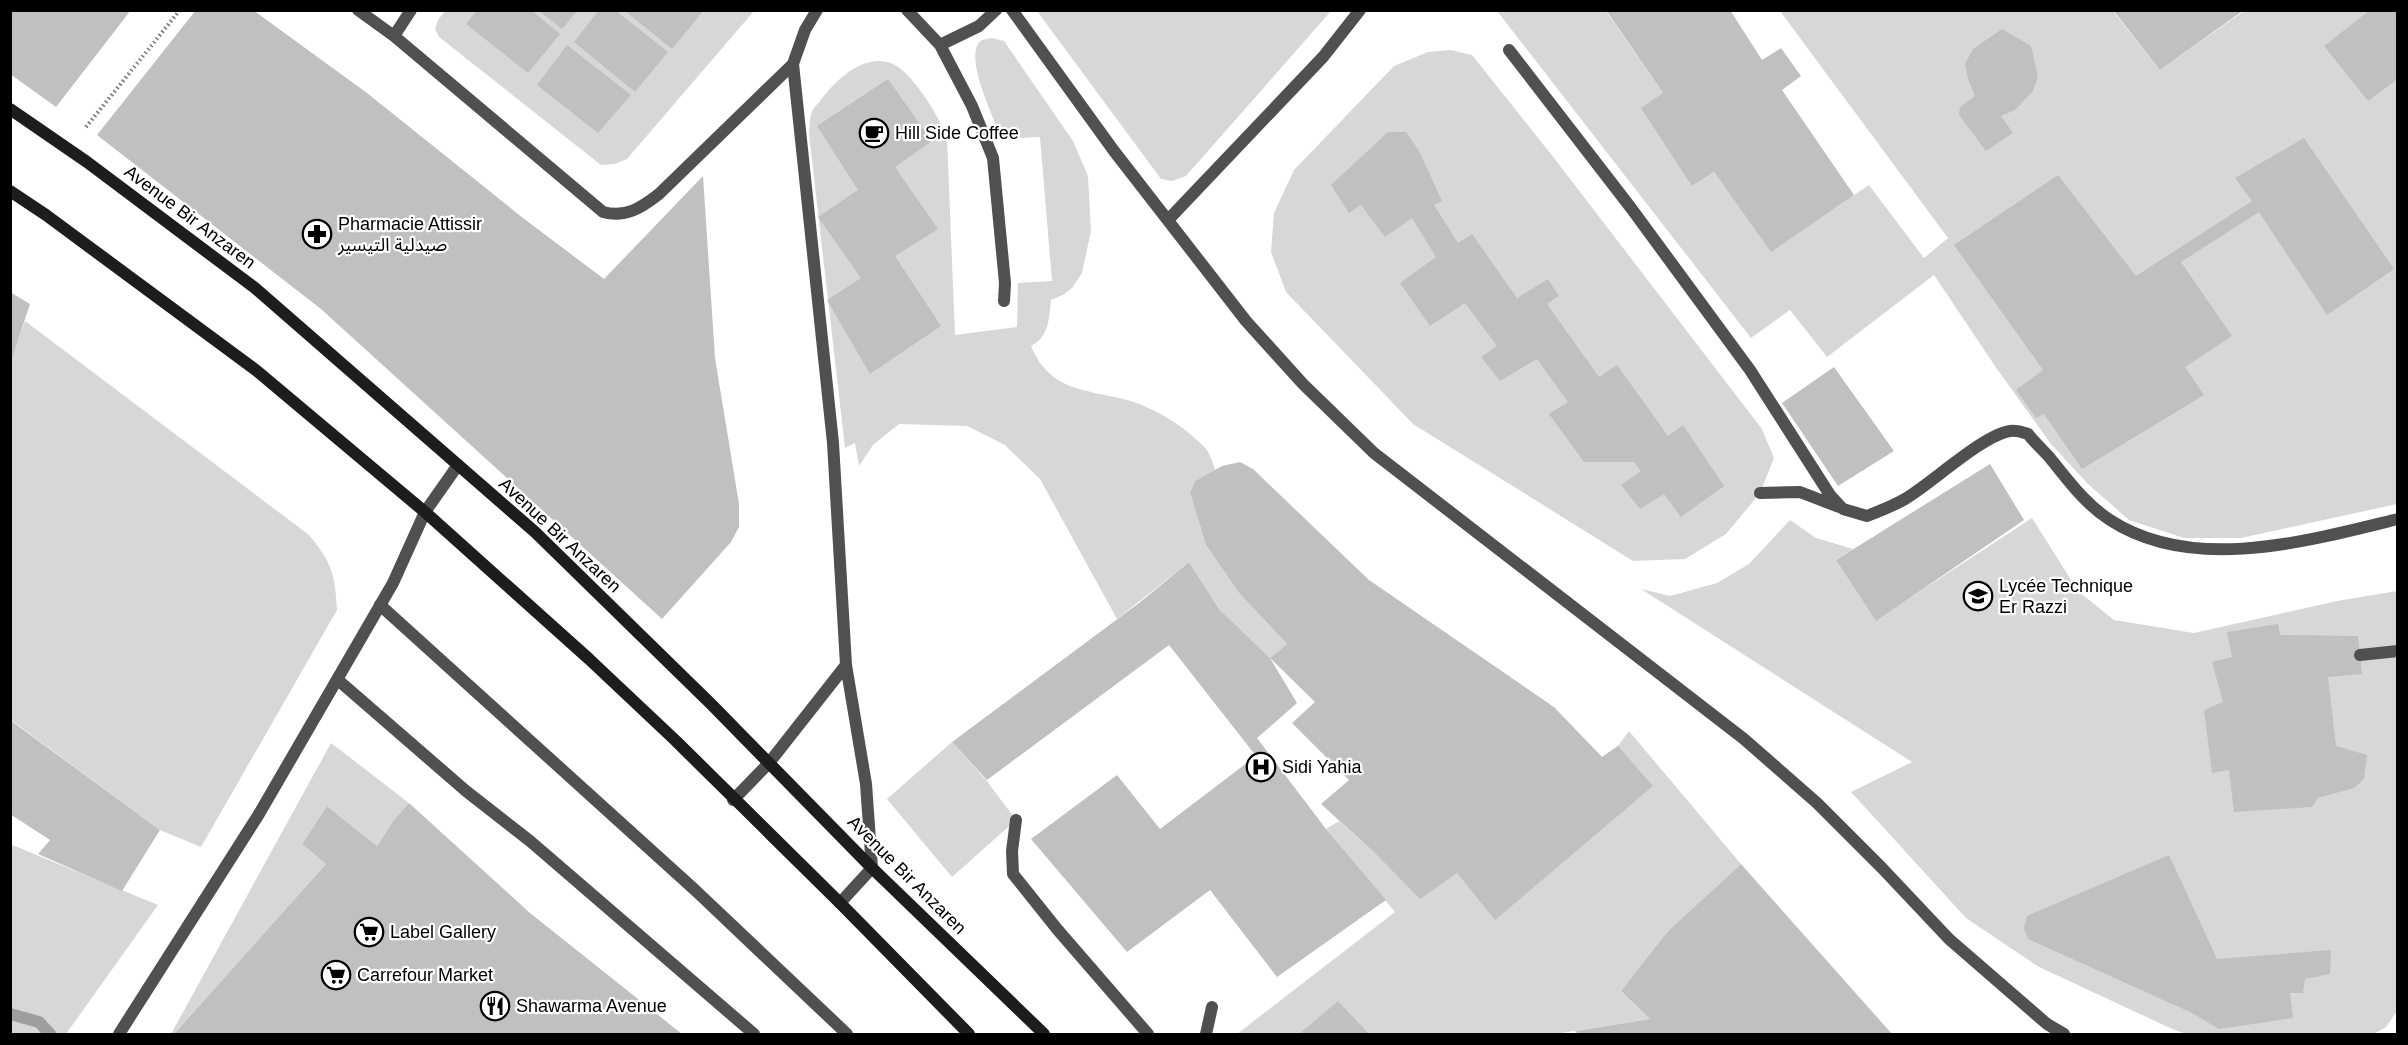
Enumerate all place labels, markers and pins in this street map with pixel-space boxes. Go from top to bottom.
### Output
cafe icon: Hill Side Coffee [858,117,890,149]
place label: Hill Side Coffee [895,123,1019,143]
place label: Pharmacie Attissir صيدلية التيسير [337,214,482,256]
pharmacy icon: Pharmacie Attissir صيدلية التيسير [301,218,333,250]
place label: Lycée Technique Er Razzi [1999,576,2133,617]
school or university icon: Lycée Technique Er Razzi [1962,580,1994,612]
hospital icon: Sidi Yahia [1245,751,1277,783]
place label: Sidi Yahia [1282,757,1362,777]
supermarket icon: Label Gallery [353,916,385,948]
place label: Label Gallery [390,922,496,942]
supermarket icon: Carrefour Market [320,959,352,991]
place label: Carrefour Market [357,965,493,985]
restaurant icon: Shawarma Avenue [479,990,511,1022]
place label: Shawarma Avenue [516,996,667,1016]

